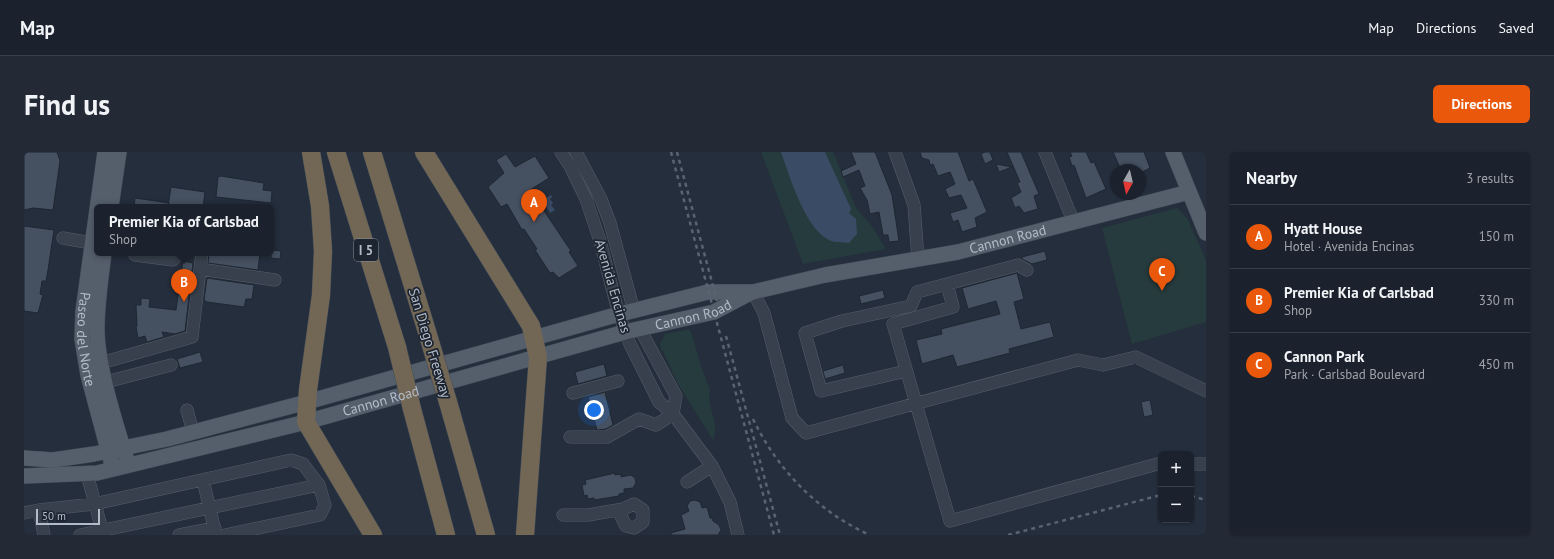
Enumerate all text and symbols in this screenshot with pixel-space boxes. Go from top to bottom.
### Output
text: Map [20,16,55,40]
text: Map [1368,19,1394,37]
text: Directions [1416,19,1476,37]
text: Saved [1498,19,1534,37]
button: Directions [1433,85,1530,123]
text: Find us [24,86,110,123]
north arrow [1110,164,1146,200]
text: Nearby [1246,167,1297,189]
text: 3 results [1466,170,1514,187]
pin: A [521,189,547,222]
popup [94,204,274,256]
text: Premier Kia of Carlsbad [109,212,259,231]
text: Hyatt House [1284,219,1362,238]
street label: Cannon Road [967,220,1048,258]
text: A [1255,228,1263,245]
text: 150 m [1479,228,1514,245]
text: Shop [109,231,137,248]
street label: Avenida Encinas [591,237,635,335]
text: Hotel · Avenida Encinas [1284,238,1414,255]
road number: I 5 [354,239,378,261]
pin: C [1149,258,1175,291]
pin: B [171,269,197,302]
text: Premier Kia of Carlsbad [1284,283,1434,302]
street label: San Diego Freeway [405,286,455,401]
street label: Paseo del Norte [73,291,100,388]
text: B [1255,292,1263,309]
text: 330 m [1479,292,1514,309]
street label: Cannon Road [653,295,735,334]
text: Shop [1284,302,1312,319]
text: Cannon Park [1284,347,1364,366]
text: C [1255,356,1263,373]
text: 450 m [1479,356,1514,373]
text: Park · Carlsbad Boulevard [1284,366,1425,383]
street label: Cannon Road [341,382,421,420]
your location [584,400,604,420]
map controls [1158,451,1194,523]
button: + [1158,451,1194,487]
button: − [1158,487,1194,523]
scale bar [36,507,100,526]
text: 50 m [42,509,66,523]

